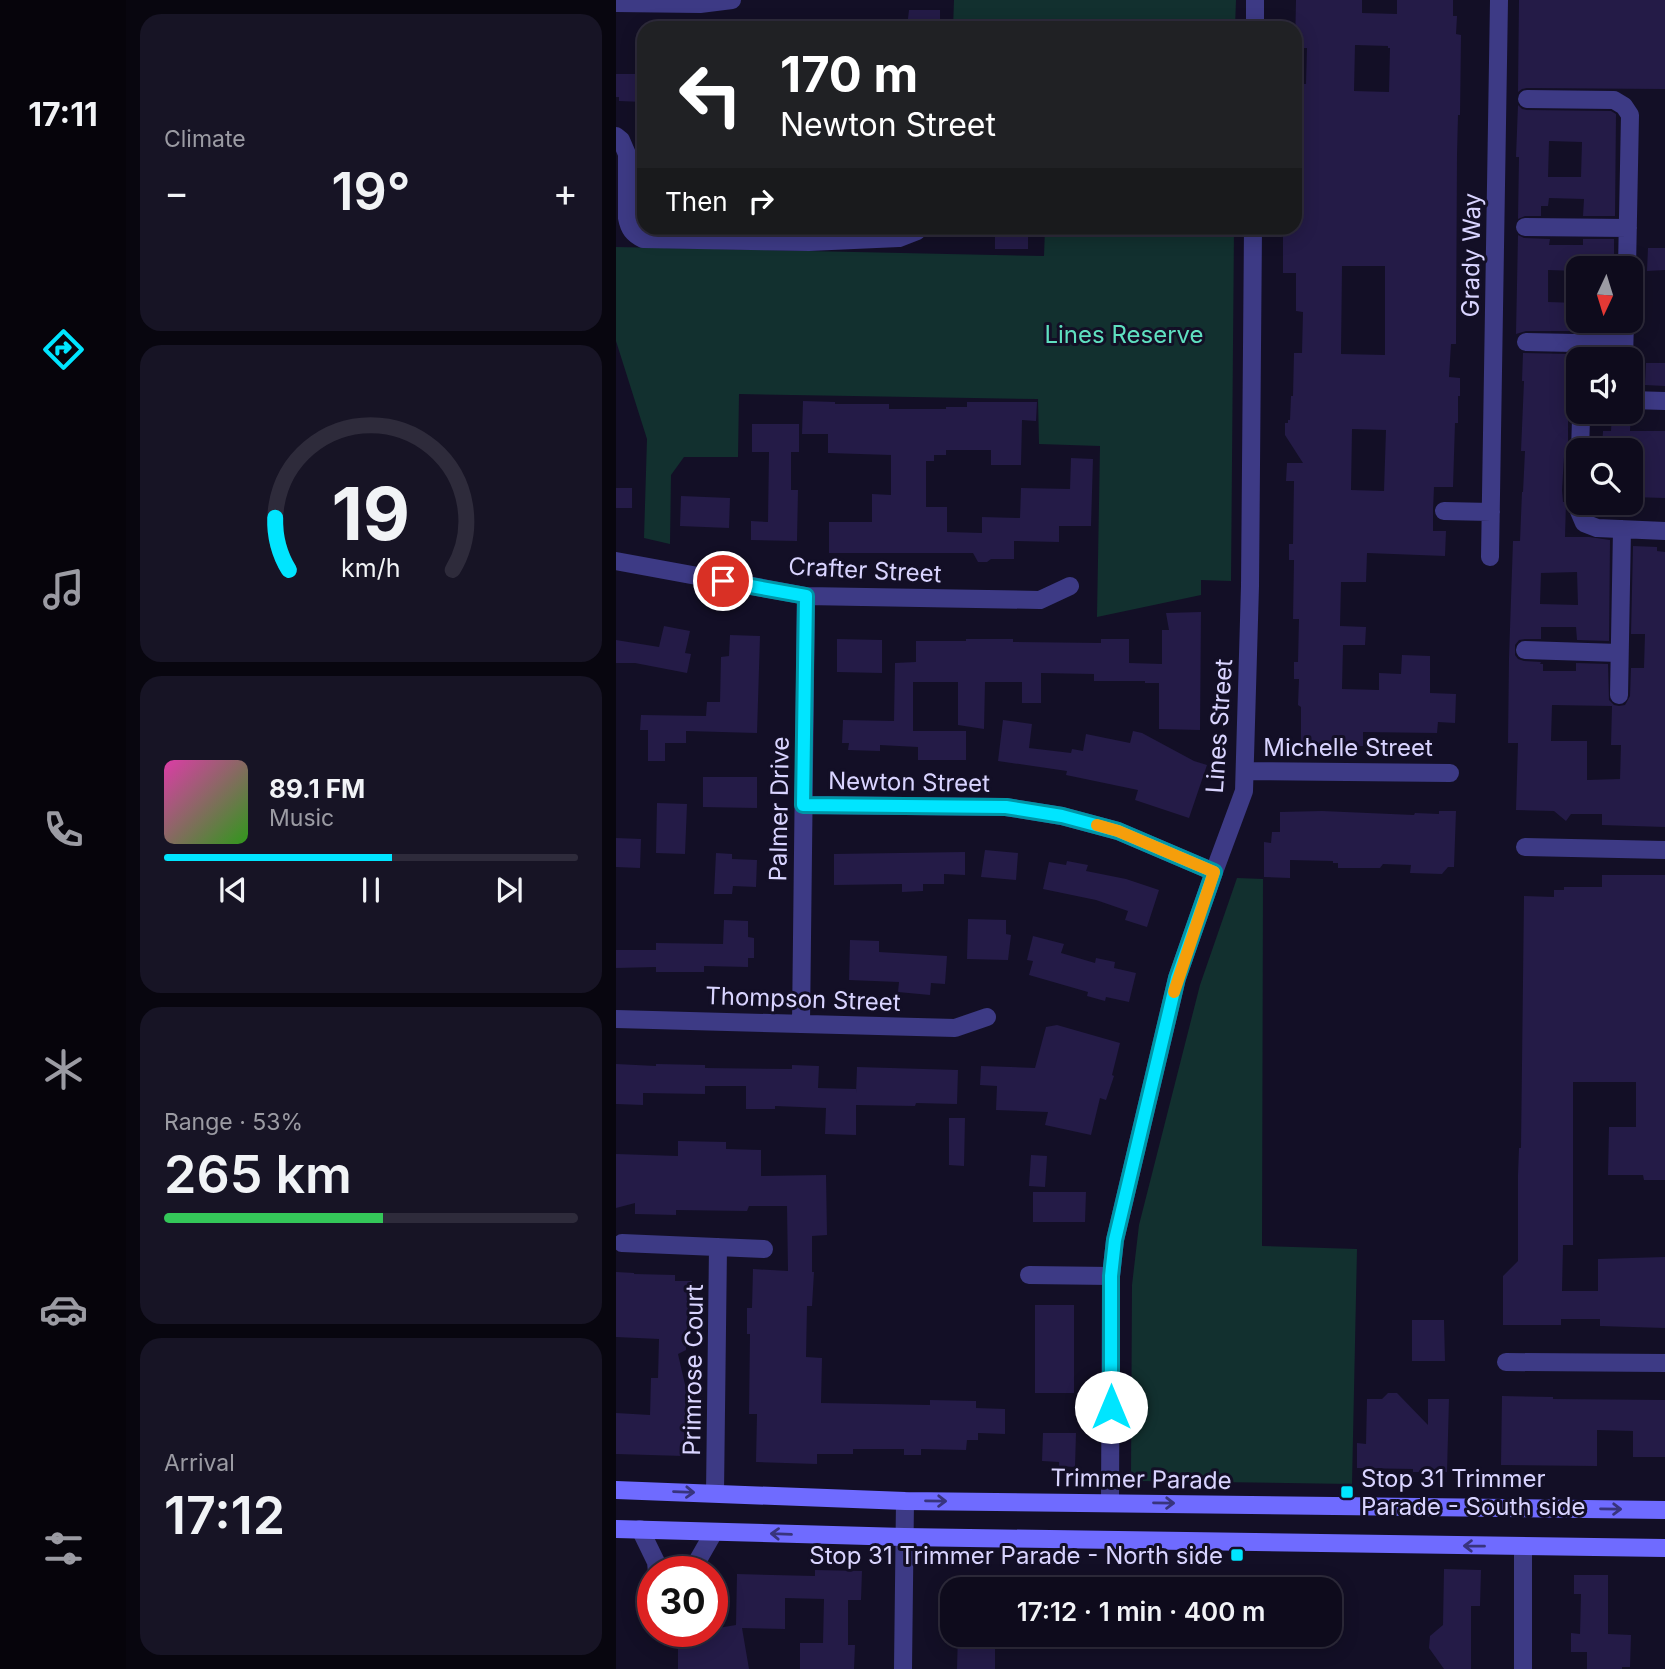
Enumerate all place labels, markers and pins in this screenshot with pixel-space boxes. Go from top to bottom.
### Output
pin [693,551,753,611]
place label: Stop 31 Trimmer Parade - South side [1361,1464,1585,1521]
marker: Stop 31 Trimmer Parade - South side [1339,1484,1355,1500]
place label: Stop 31 Trimmer Parade - North side [809,1541,1223,1570]
marker: Stop 31 Trimmer Parade - North side [1229,1547,1245,1563]

